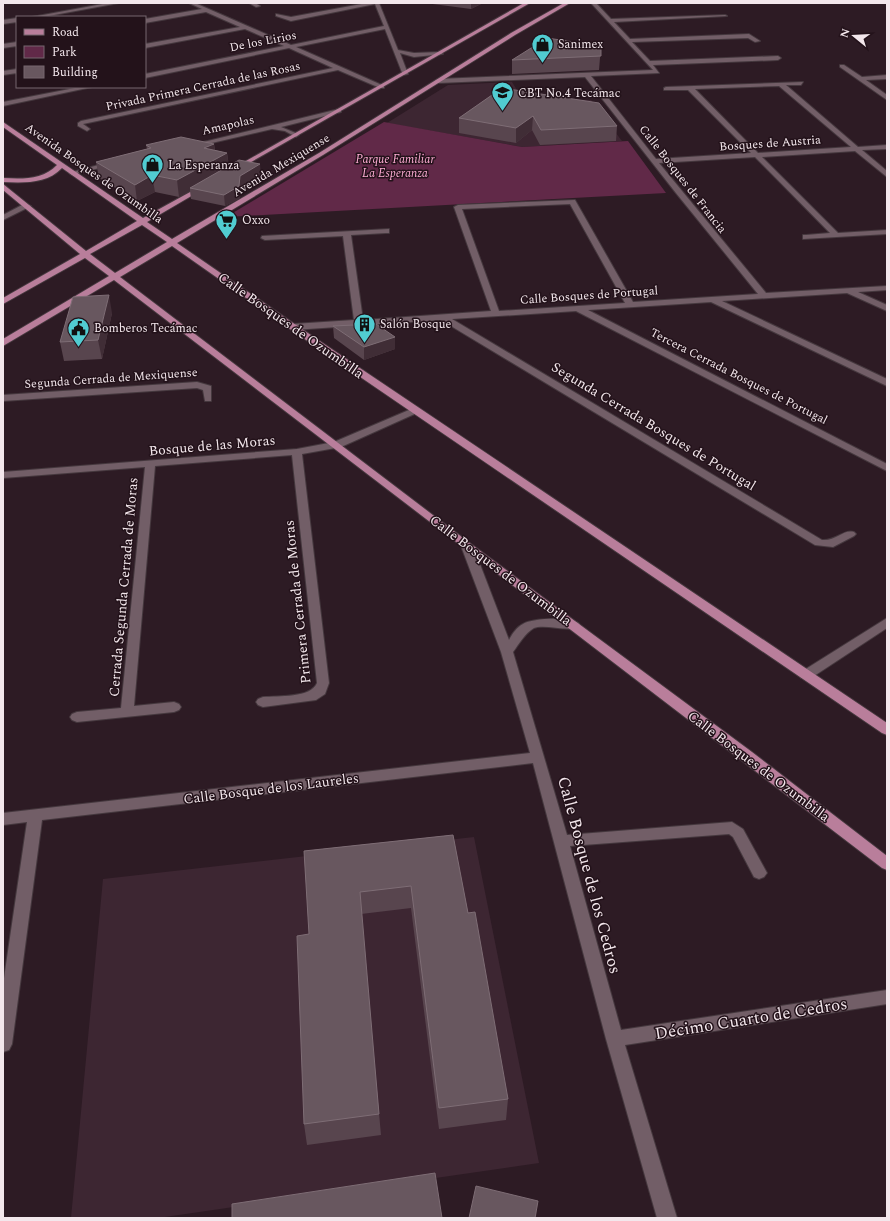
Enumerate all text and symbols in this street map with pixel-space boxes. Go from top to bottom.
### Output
legend [16,16,146,88]
north arrow [834,16,874,56]
text: Road [52,23,79,42]
street label: De los Lirios [228,26,298,57]
text: N [835,26,854,40]
shop icon: Sanimex [530,31,556,64]
place label: Sanimex [558,35,603,54]
text: Park [52,43,77,62]
street label: Privada Primera Cerrada de las Rosas [104,57,302,116]
text: Building [52,63,98,82]
school or university icon: CBT No.4 Tecámac [489,80,515,113]
place label: CBT No.4 Tecámac [518,84,621,103]
street label: Amapolas [200,110,256,141]
street label: Avenida Bosques de Ozumbilla [21,118,167,229]
street label: Calle Bosques de Francia [634,121,731,238]
street label: Avenida Mexiquense [229,129,334,202]
street label: Bosques de Austria [719,130,822,157]
park label: Parque Familiar La Esperanza [355,150,435,183]
shop icon: La Esperanza [140,152,166,185]
place label: La Esperanza [168,156,240,175]
supermarket icon: Oxxo [213,207,239,240]
place label: Oxxo [242,211,270,230]
street label: Calle Bosques de Ozumbilla [214,267,368,384]
street label: Calle Bosques de Portugal [519,281,659,310]
building icon: Salón Bosque [351,311,377,344]
public building icon: Bomberos Tecámac [65,315,91,348]
place label: Salón Bosque [380,315,452,334]
place label: Bomberos Tecámac [94,319,198,338]
street label: Tercera Cerrada Bosques de Portugal [647,323,831,430]
street label: Segunda Cerrada Bosques de Portugal [547,357,760,496]
street label: Segunda Cerrada de Mexiquense [24,363,198,394]
street label: Bosque de las Moras [148,429,276,461]
street label: Cerrada Segunda Cerrada de Moras [103,476,144,698]
street label: Calle Bosques de Ozumbilla [425,510,576,631]
street label: Primera Cerrada de Moras [278,519,317,685]
street label: Calle Bosques de Ozumbilla [683,706,834,827]
street label: Calle Bosque de los Laureles [182,767,360,810]
street label: Calle Bosque de los Cedros [550,774,628,977]
street label: Décimo Cuarto de Cedros [653,991,849,1047]

